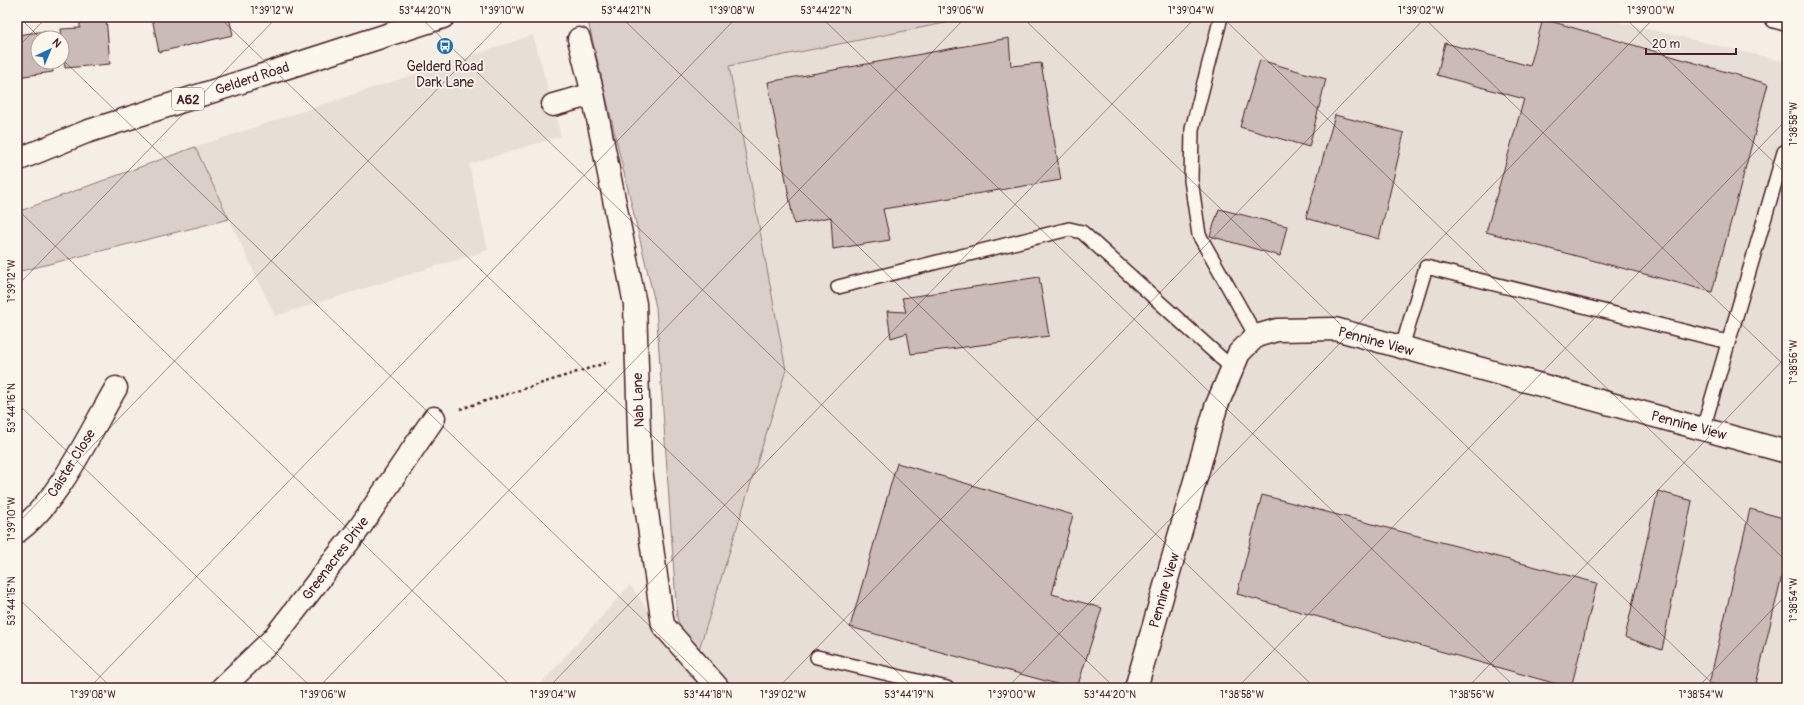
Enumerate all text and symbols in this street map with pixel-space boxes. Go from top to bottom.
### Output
text: 1°39'12"W [250,5,294,17]
text: 53°44'20"N [399,5,451,17]
text: 1°39'10"W [480,5,525,17]
text: 53°44'21"N [601,5,651,17]
text: 1°39'08"W [709,5,755,17]
text: 53°44'22"N [801,5,852,17]
text: 1°39'06"W [938,5,985,17]
text: 1°39'04"W [1168,5,1215,17]
text: 1°39'02"W [1398,5,1444,17]
text: 1°39'00"W [1627,5,1675,17]
north arrow [30,30,70,70]
scale bar [1646,30,1736,56]
text: N [49,36,64,51]
bus stop icon: Gelderd Road Dark Lane [435,36,455,56]
text: 20 m [1652,37,1681,52]
street label: Gelderd Road [213,58,292,98]
place label: Gelderd Road Dark Lane [406,58,484,91]
road number: A62 [172,88,204,110]
text: 1°38'58"W [1788,102,1800,146]
text: 1°39'12"W [6,259,18,303]
street label: Pennine View [1336,323,1416,360]
text: 1°38'56"W [1788,339,1800,384]
street label: Nab Lane [629,372,648,428]
text: 53°44'16"N [6,383,18,433]
street label: Pennine View [1649,407,1729,444]
street label: Caister Close [44,426,99,500]
text: 1°39'10"W [6,496,18,541]
street label: Greenacres Drive [299,513,372,603]
street label: Pennine View [1146,550,1184,630]
text: 53°44'15"N [6,576,18,626]
text: 1°38'54"W [1788,577,1800,622]
text: 1°39'08"W [70,689,116,701]
text: 1°39'06"W [300,689,347,701]
text: 1°39'04"W [530,689,577,701]
text: 53°44'18"N [684,689,733,701]
text: 1°39'02"W [760,689,806,701]
text: 53°44'19"N [885,689,934,701]
text: 1°39'00"W [988,689,1036,701]
text: 53°44'20"N [1084,689,1136,701]
text: 1°38'58"W [1220,689,1264,701]
text: 1°38'56"W [1450,689,1495,701]
text: 1°38'54"W [1679,689,1724,701]

